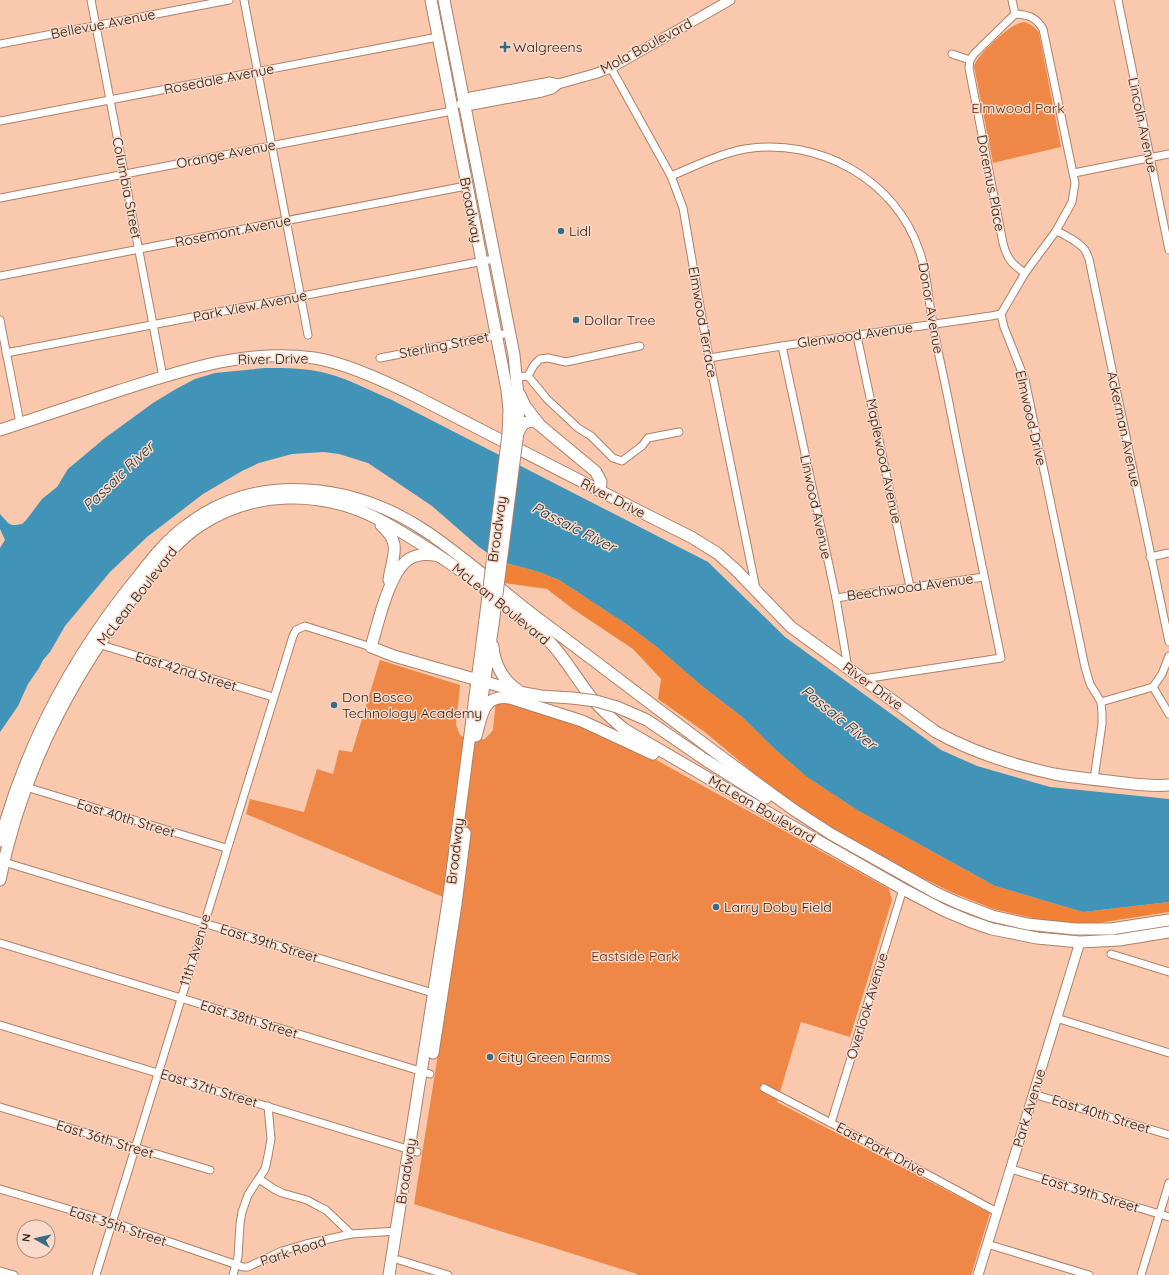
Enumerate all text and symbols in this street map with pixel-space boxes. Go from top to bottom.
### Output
street label: Bellevue Avenue [49,5,157,43]
street label: Mola Boulevard [597,14,695,78]
place label: Walgreens [513,38,582,56]
marker: Walgreens [500,42,510,52]
street label: Rosedale Avenue [162,59,276,99]
street label: Lincoln Avenue [1124,76,1162,175]
park label: Elmwood Park [971,99,1065,117]
street label: Doremus Place [973,133,1009,233]
street label: Columbia Street [108,135,146,241]
street label: Orange Avenue [175,136,277,172]
street label: Broadway [456,176,486,244]
street label: Rosemont Avenue [173,211,293,251]
place label: Lidl [569,222,591,240]
marker: Lidl [556,226,566,236]
street label: Donor Avenue [914,261,948,355]
street label: Elmwood Terrace [684,265,722,379]
street label: Park View Avenue [191,286,309,326]
place label: Dollar Tree [584,311,655,329]
marker: Dollar Tree [571,315,581,325]
street label: Glenwood Avenue [796,318,914,352]
street label: Sterling Street [398,327,491,363]
street label: River Drive [238,349,309,369]
street label: Elmwood Drive [1011,369,1051,468]
street label: Ackerman Avenue [1103,369,1145,489]
street label: Maplewood Avenue [862,397,906,525]
water label: Passaic River [78,436,159,515]
street label: Linwood Avenue [796,453,836,561]
street label: River Drive [577,474,649,522]
street label: Broadway [483,495,511,563]
water label: Passaic River [529,498,621,557]
street label: McLean Boulevard [93,543,181,649]
street label: McLean Boulevard [449,559,553,649]
street label: Beechwood Avenue [845,569,975,605]
street label: East 42nd Street [133,647,239,695]
street label: River Drive [839,658,907,714]
water label: Passaic River [797,681,882,755]
place label: Don Bosco Technology Academy [342,688,482,722]
marker: Don Bosco Technology Academy [329,700,339,710]
street label: McLean Boulevard [705,771,819,847]
street label: East 40th Street [75,794,178,842]
street label: Broadway [442,817,468,885]
place label: Larry Doby Field [724,898,832,916]
marker: Larry Doby Field [711,902,721,912]
street label: 11th Avenue [175,912,215,988]
street label: East 39th Street [218,920,320,967]
park label: Eastside Park [591,947,679,965]
street label: Overlook Avenue [842,950,892,1061]
street label: East 38th Street [198,996,300,1042]
place label: City Green Farms [498,1048,610,1066]
marker: City Green Farms [485,1052,495,1062]
street label: East 37th Street [158,1065,260,1111]
street label: Park Avenue [1009,1066,1050,1150]
street label: East 40th Street [1050,1090,1153,1138]
street label: East 36th Street [54,1116,156,1162]
street label: East Park Drive [833,1118,929,1180]
street label: Broadway [392,1137,420,1205]
street label: East 39th Street [1039,1170,1141,1217]
street label: East 35th Street [67,1202,169,1250]
north arrow [16,1219,56,1259]
street label: Park Road [258,1232,328,1270]
text: N [19,1233,34,1243]

